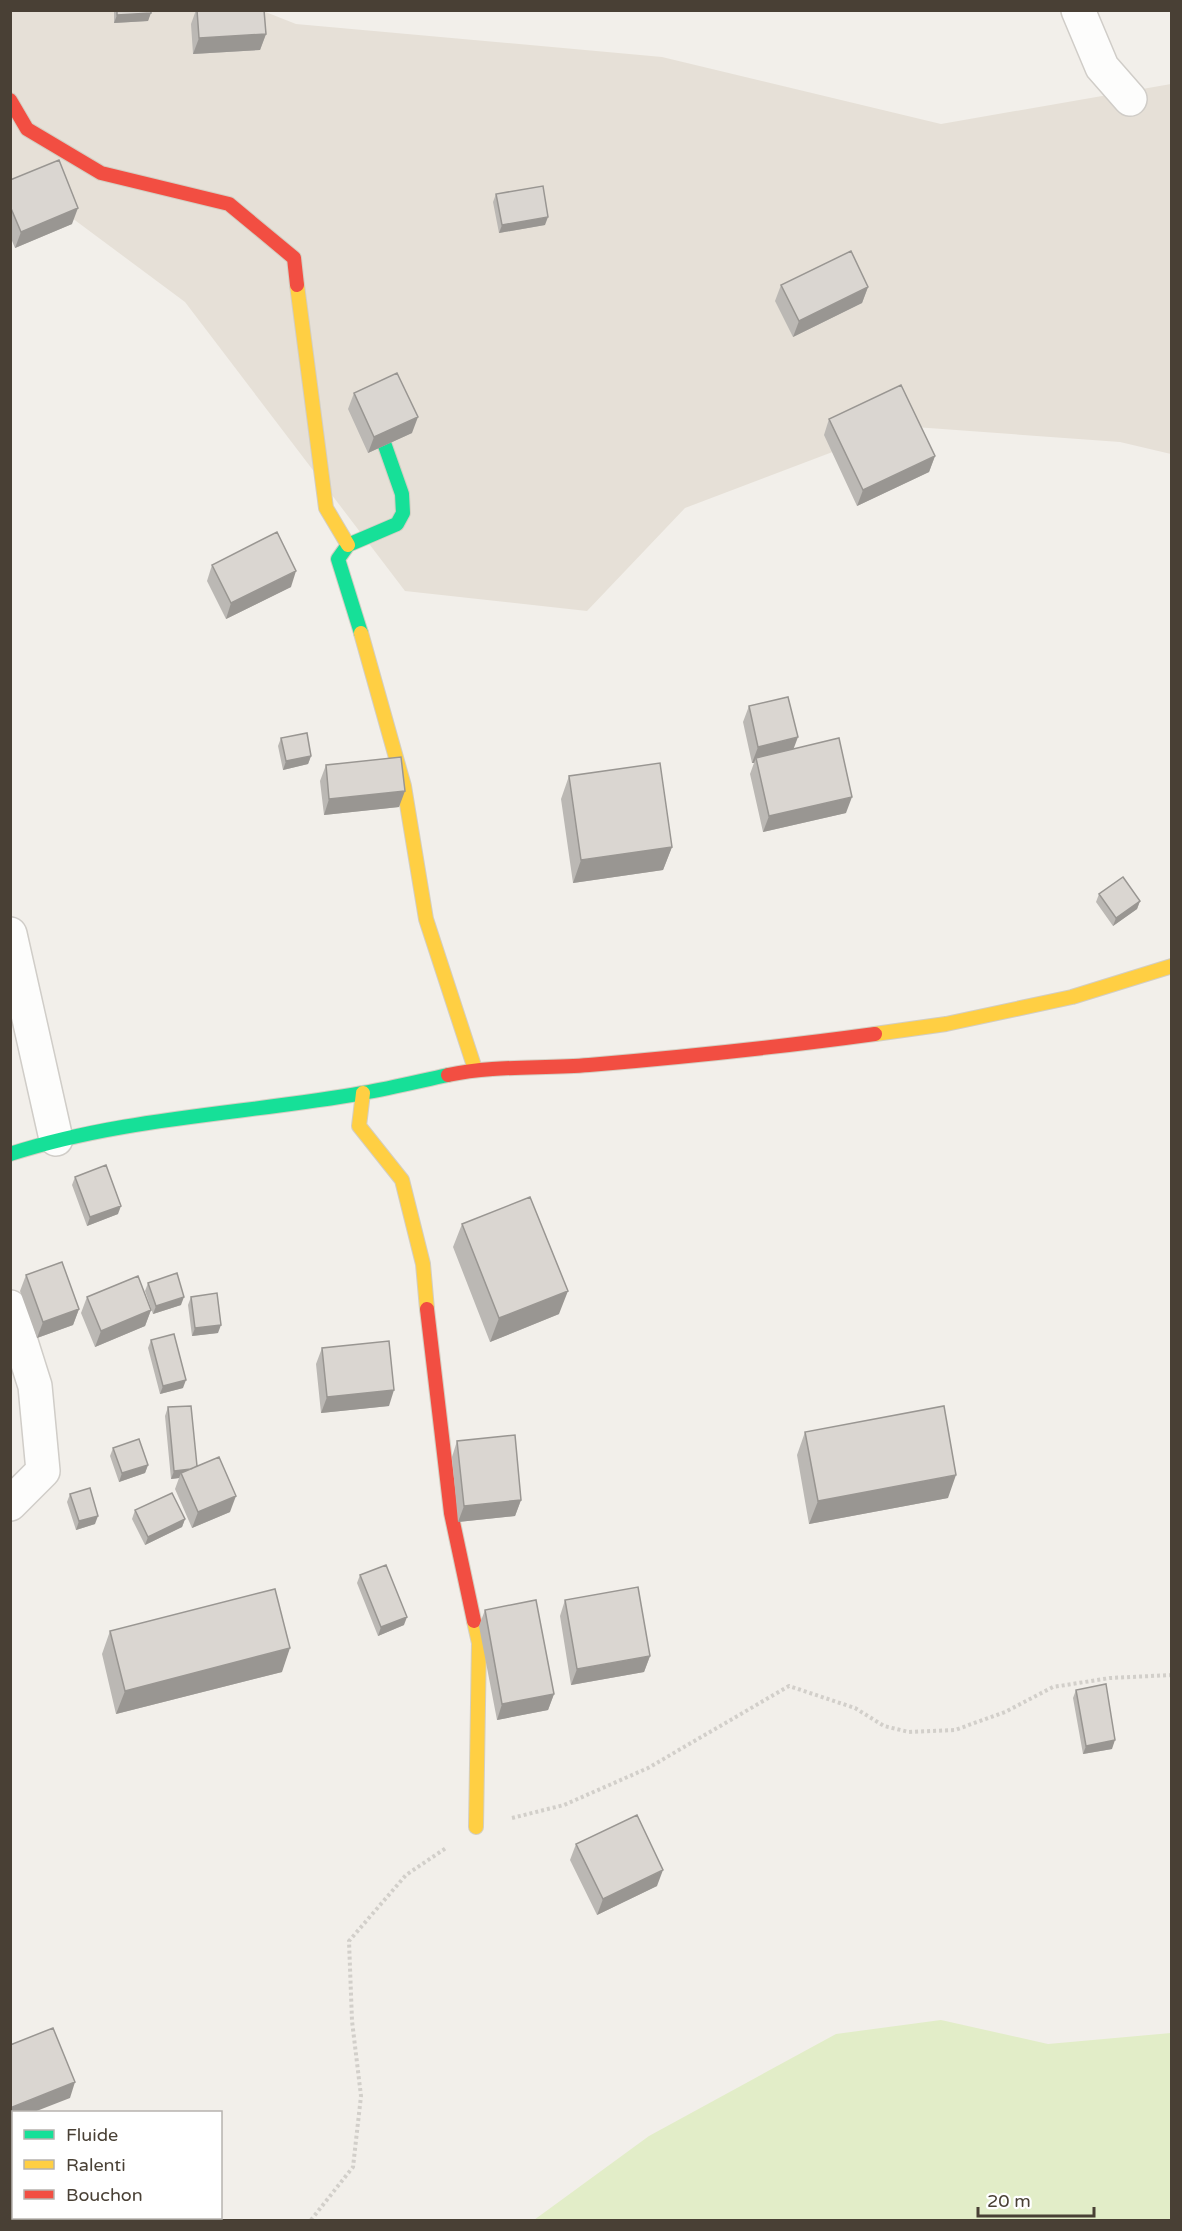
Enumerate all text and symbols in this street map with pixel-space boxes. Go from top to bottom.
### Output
legend [12,2111,222,2219]
text: Fluide [66,2124,118,2146]
text: Ralenti [66,2154,126,2176]
scale bar [978,2180,1094,2218]
text: Bouchon [66,2184,143,2206]
text: 20 m [987,2190,1031,2212]

